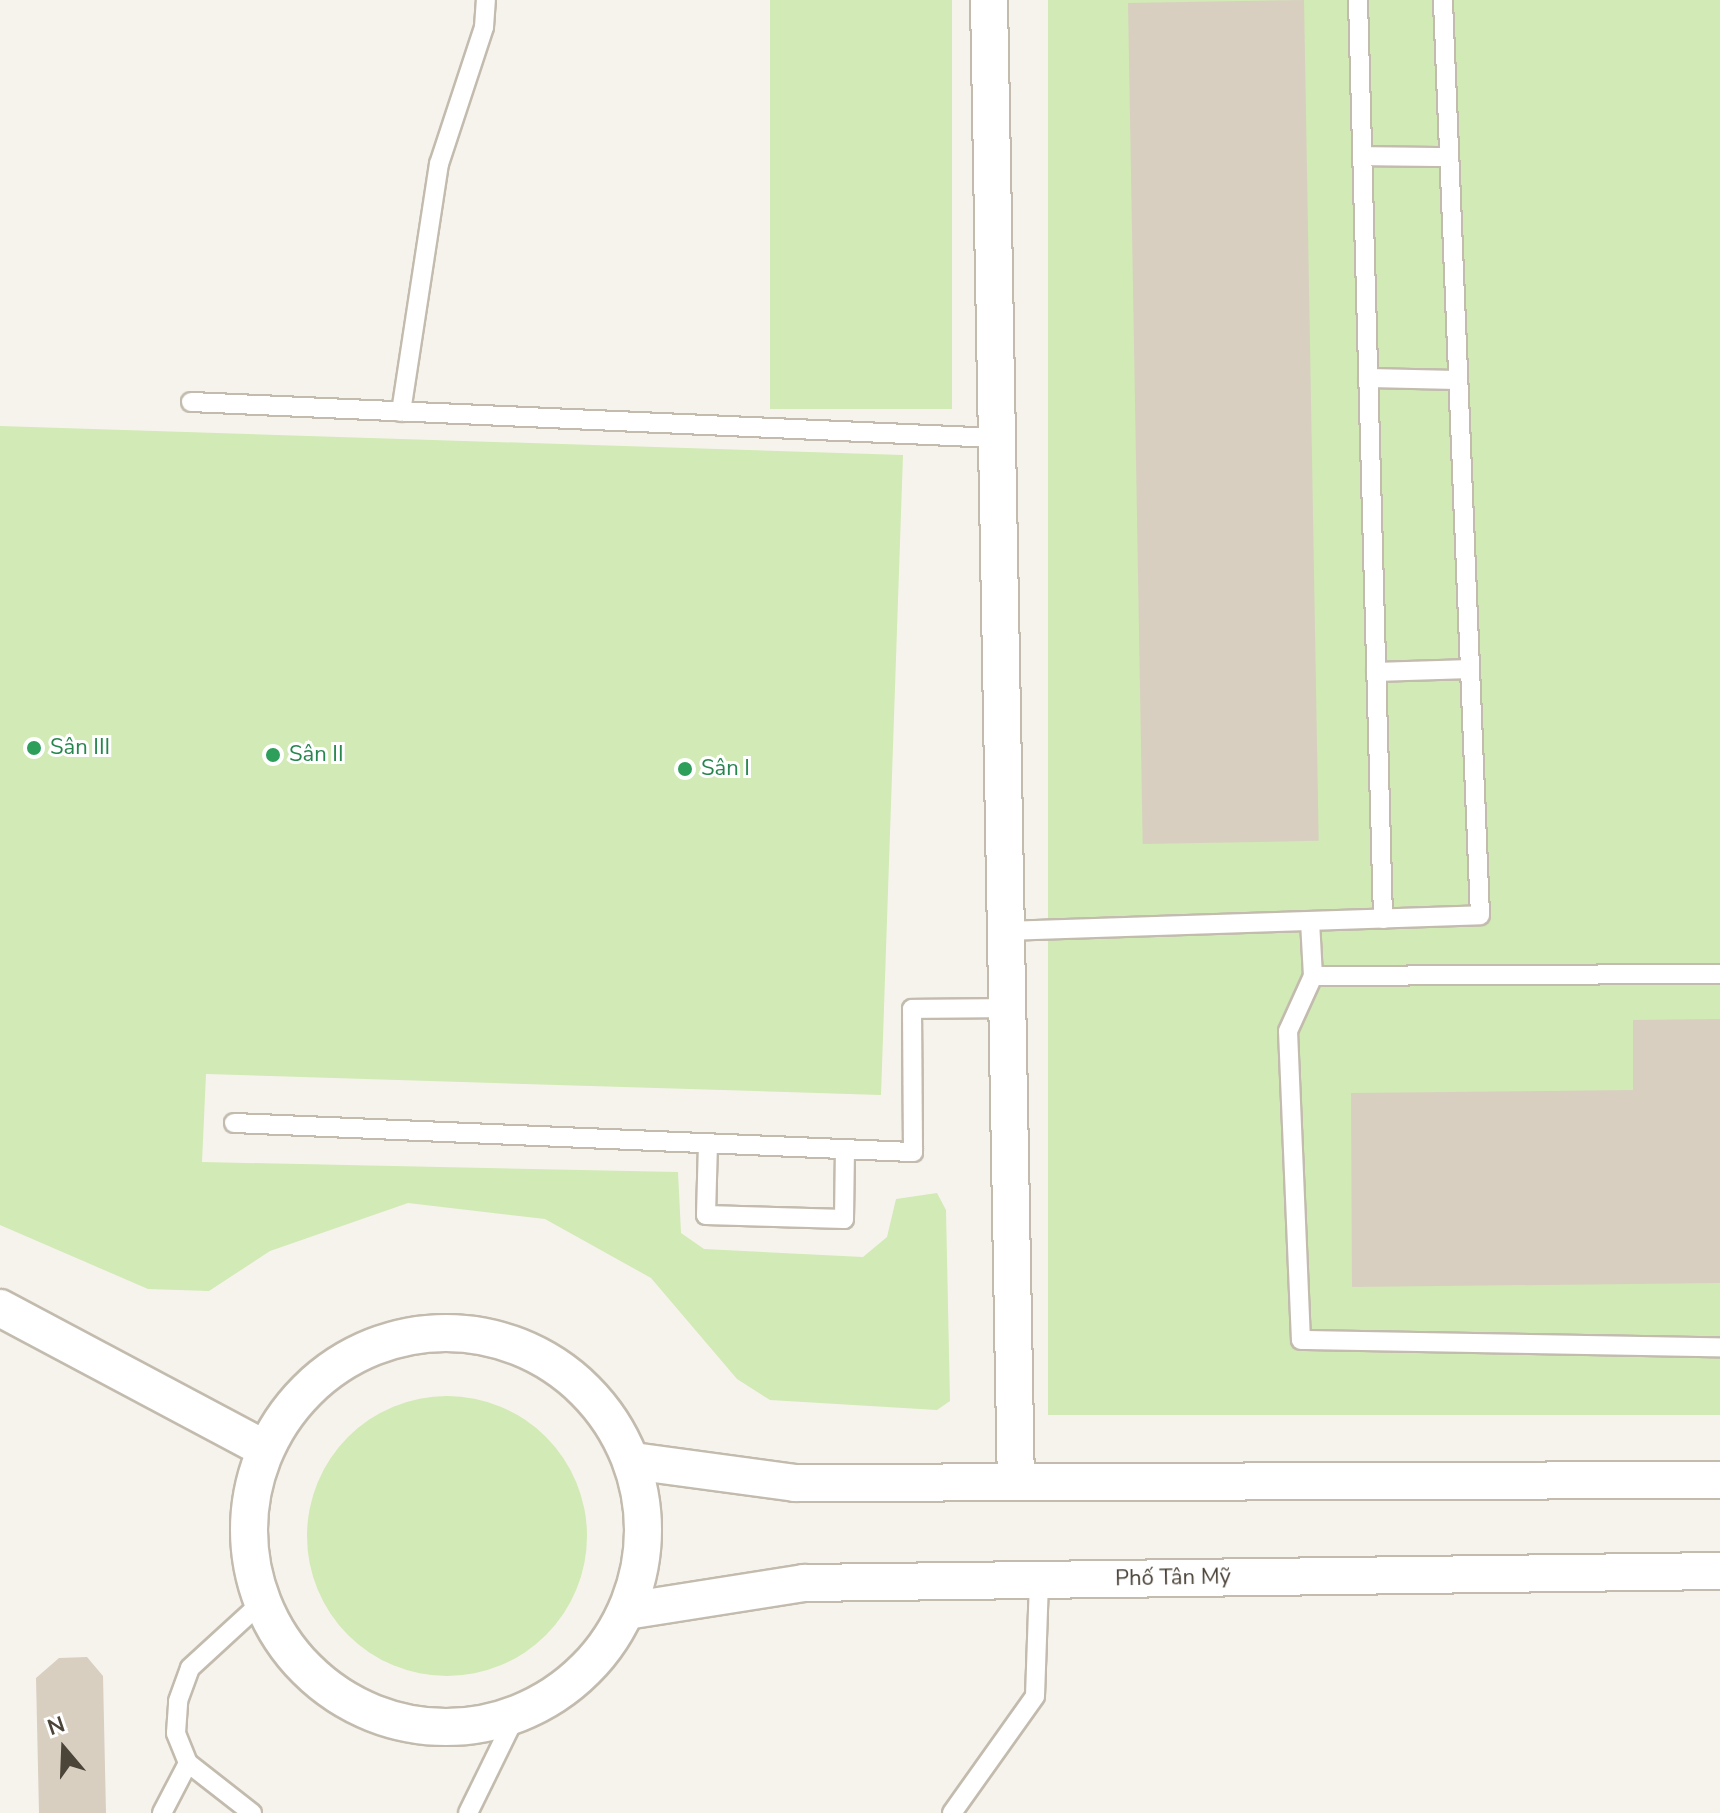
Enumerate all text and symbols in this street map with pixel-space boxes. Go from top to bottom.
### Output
place label: Sân III [50,735,110,761]
marker: Sân III [25,739,43,757]
place label: Sân II [289,742,344,768]
marker: Sân II [264,746,282,764]
place label: Sân I [701,756,750,782]
marker: Sân I [676,760,694,778]
street label: Phố Tân Mỹ [1115,1564,1231,1592]
north arrow [24,1709,104,1789]
text: N [44,1709,69,1743]

